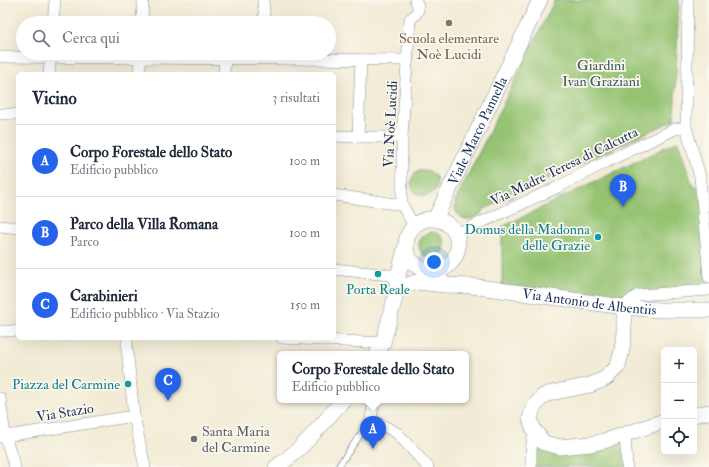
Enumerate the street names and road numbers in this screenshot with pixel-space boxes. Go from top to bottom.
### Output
street label: Viale Marco Pannella [445,74,511,188]
street label: Via Noè Lucidi [380,80,401,168]
street label: Via Madre Teresa di Calcutta [488,123,641,210]
street label: Via Antonio de Albentiis [521,285,657,319]
street label: Via Stazio [35,400,95,425]

